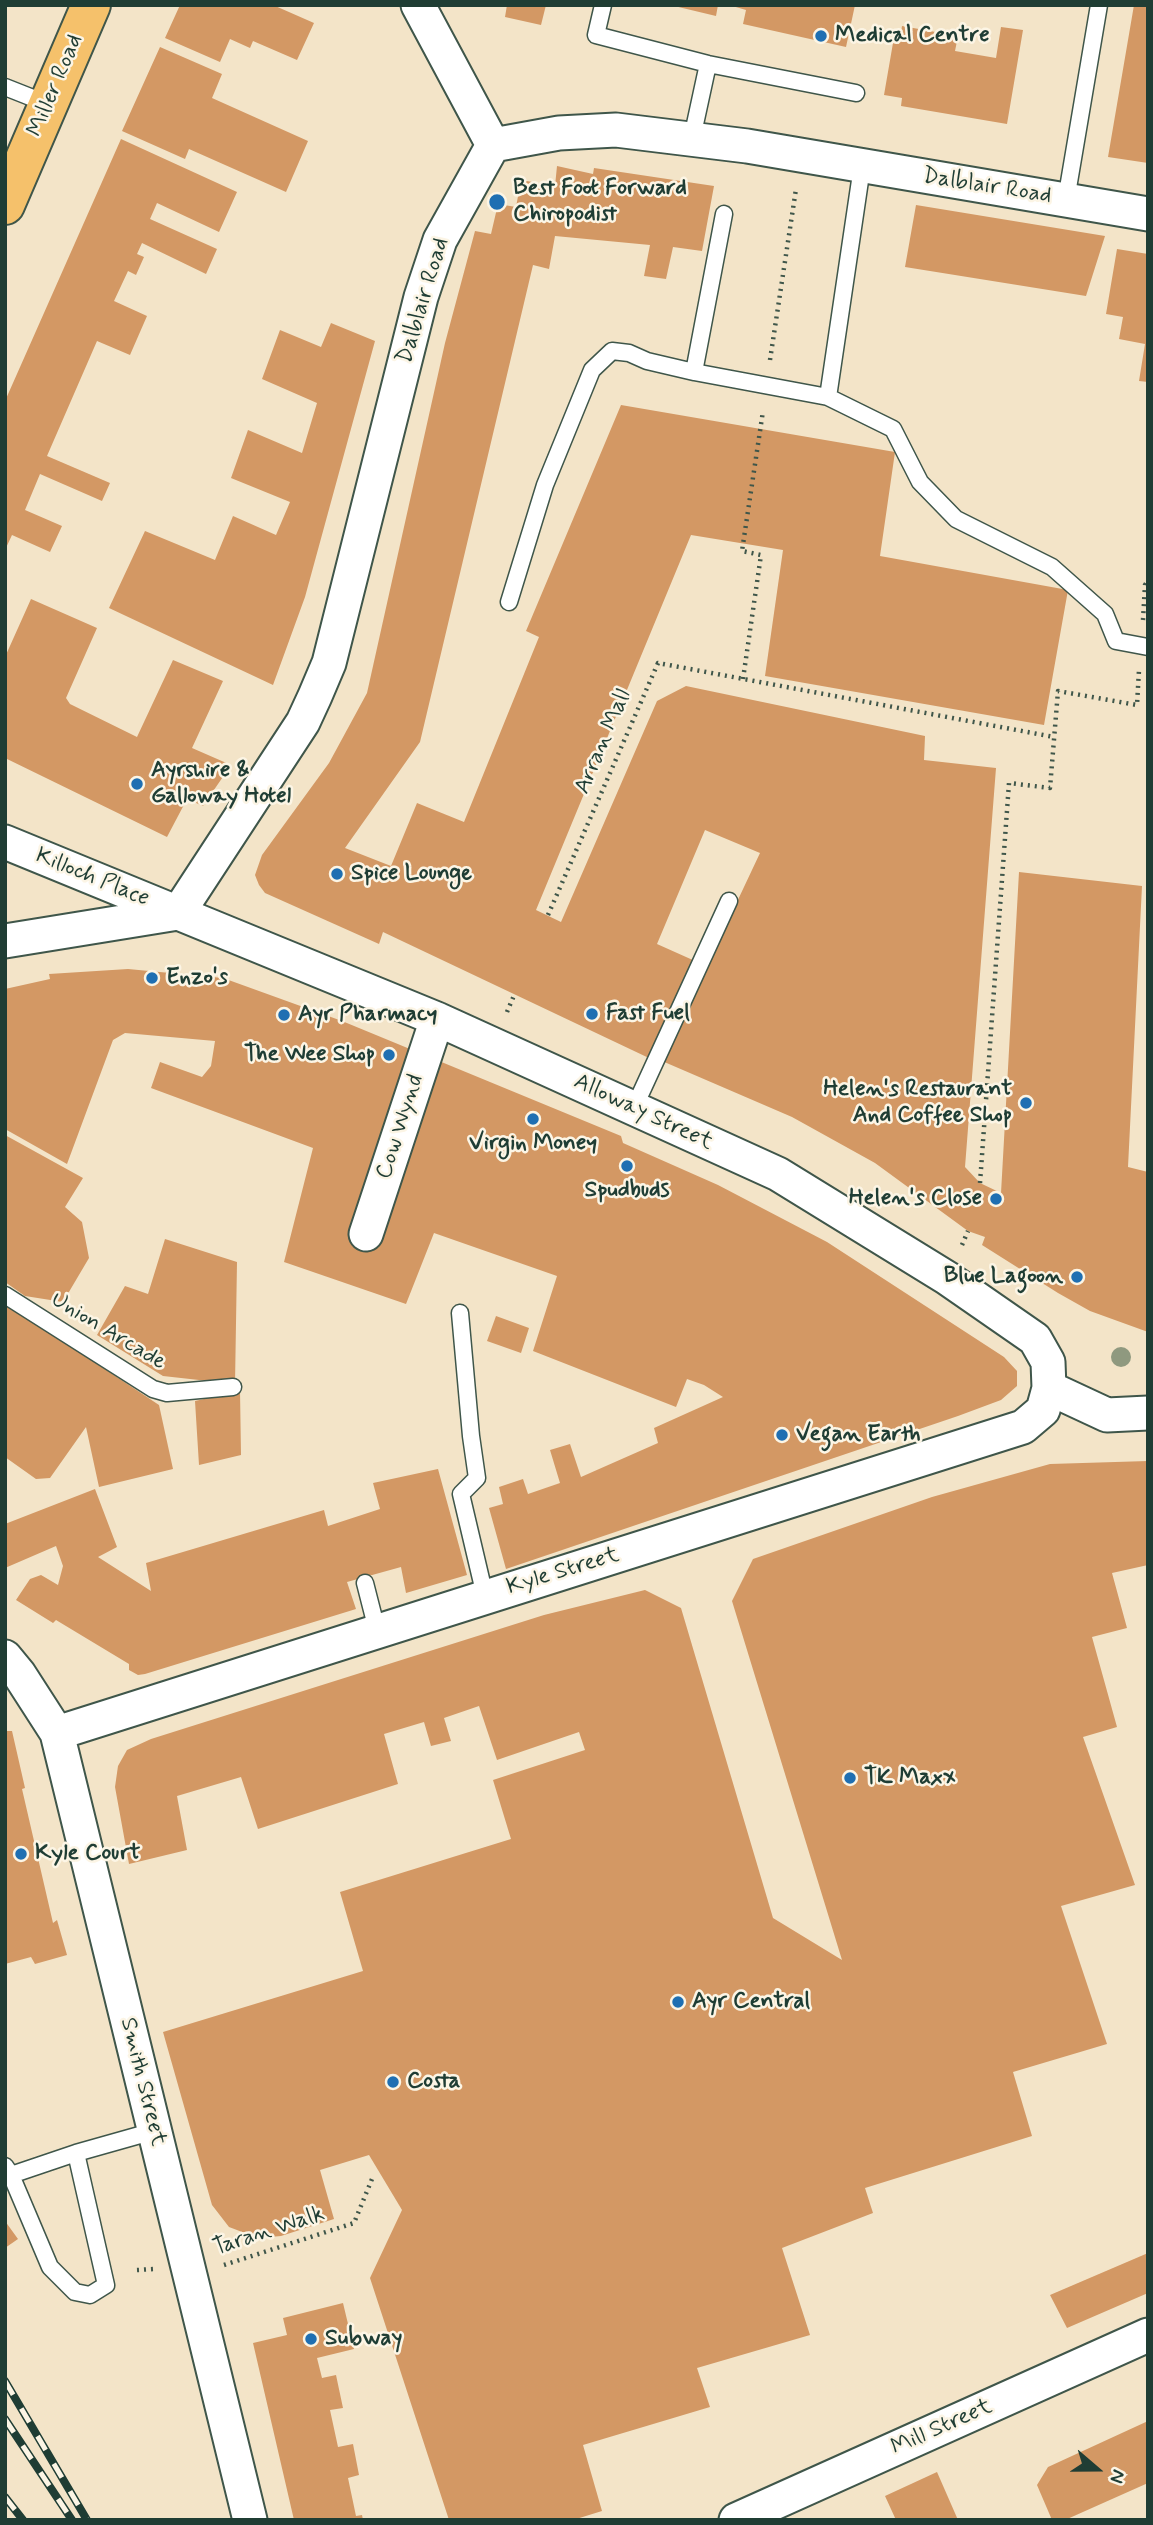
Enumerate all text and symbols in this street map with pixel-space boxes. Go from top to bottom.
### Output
place label: Medical Centre [835,22,990,50]
marker: Medical Centre [813,28,829,44]
street label: Miller Road [22,31,90,141]
street label: Dalblair Road [921,163,1053,211]
place label: Best Foot Forward Chiropodist [513,175,687,229]
marker: Best Foot Forward Chiropodist [487,192,507,212]
street label: Dalblair Road [392,235,456,367]
street label: Arran Mall [570,685,638,799]
place label: Ayrshire & Galloway Hotel [151,757,291,811]
marker: Ayrshire & Galloway Hotel [129,776,145,792]
street label: Killoch Place [31,843,153,913]
place label: Spice Lounge [351,860,472,888]
marker: Spice Lounge [329,866,345,882]
place label: Enzo's [166,964,228,992]
marker: Enzo's [144,970,160,986]
place label: Fast Fuel [606,1000,690,1028]
place label: Ayr Pharmacy [298,1001,437,1029]
marker: Fast Fuel [584,1006,600,1022]
marker: Ayr Pharmacy [276,1007,292,1023]
place label: The Wee Shop [244,1041,375,1069]
marker: The Wee Shop [381,1047,397,1063]
street label: Alloway Street [569,1069,717,1157]
street label: Cow Wynd [371,1071,431,1183]
place label: Helen's Restaurant And Coffee Shop [823,1076,1012,1130]
marker: Helen's Restaurant And Coffee Shop [1018,1095,1034,1111]
marker: Virgin Money [525,1111,541,1127]
place label: Virgin Money [469,1130,597,1158]
marker: Spudbuds [619,1158,635,1174]
place label: Spudbuds [584,1177,670,1205]
place label: Helen's Close [849,1185,982,1213]
marker: Helen's Close [988,1191,1004,1207]
place label: Blue Lagoon [944,1263,1063,1291]
marker: Blue Lagoon [1069,1269,1085,1285]
street label: Union Arcade [45,1287,171,1377]
place label: Vegan Earth [796,1421,921,1449]
marker: Vegan Earth [774,1427,790,1443]
street label: Kyle Street [504,1542,622,1602]
place label: TK Maxx [864,1764,955,1792]
marker: TK Maxx [842,1770,858,1786]
place label: Kyle Court [35,1840,140,1868]
marker: Kyle Court [13,1846,29,1862]
place label: Ayr Central [692,1988,810,2016]
marker: Ayr Central [670,1994,686,2010]
street label: Smith Street [113,2015,171,2149]
place label: Costa [407,2068,460,2096]
marker: Costa [385,2074,401,2090]
street label: Taran Walk [210,2201,328,2263]
place label: Subway [325,2325,402,2353]
marker: Subway [303,2331,319,2347]
street label: Mill Street [887,2394,997,2462]
north arrow [1062,2434,1132,2504]
text: N [1103,2466,1131,2487]

